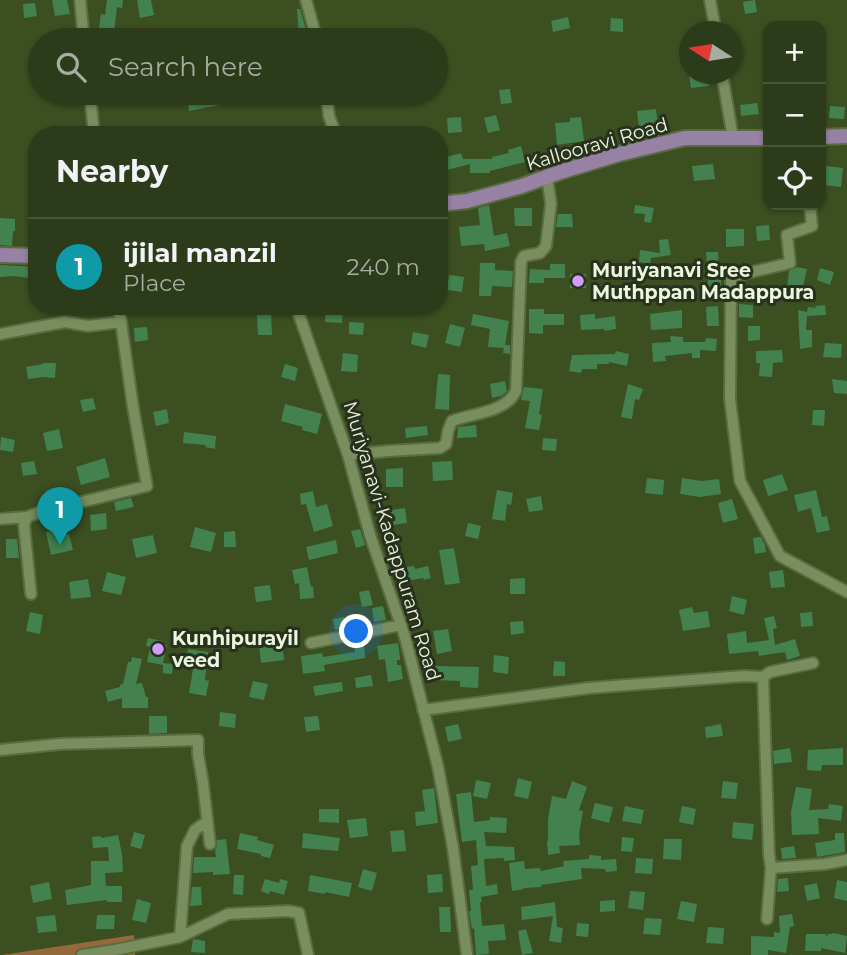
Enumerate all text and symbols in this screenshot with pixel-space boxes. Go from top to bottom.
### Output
north arrow [679,21,742,84]
map controls [763,21,826,210]
button: + [763,21,826,84]
search box [28,28,448,105]
icon: search [52,48,90,86]
text: Search here [108,51,263,83]
button: − [763,84,826,147]
street label: Kallooravi Road [523,113,671,175]
button: locate [763,147,826,210]
text: Nearby [56,153,168,190]
text: ijilal manzil [123,237,277,269]
text: 1 [74,253,84,281]
text: 240 m [347,253,420,281]
place label: Muriyanavi Sree Muthppan Madappura [592,259,814,304]
text: Place [123,269,186,297]
marker: Muriyanavi Sree Muthppan Madappura [570,273,586,289]
street label: Muriyanavi-Kadappuram Road [338,398,446,684]
pin: 1 [37,487,83,545]
your location [339,614,373,648]
place label: Kunhipurayil veed [171,627,299,672]
marker: Kunhipurayil veed [150,641,166,657]

